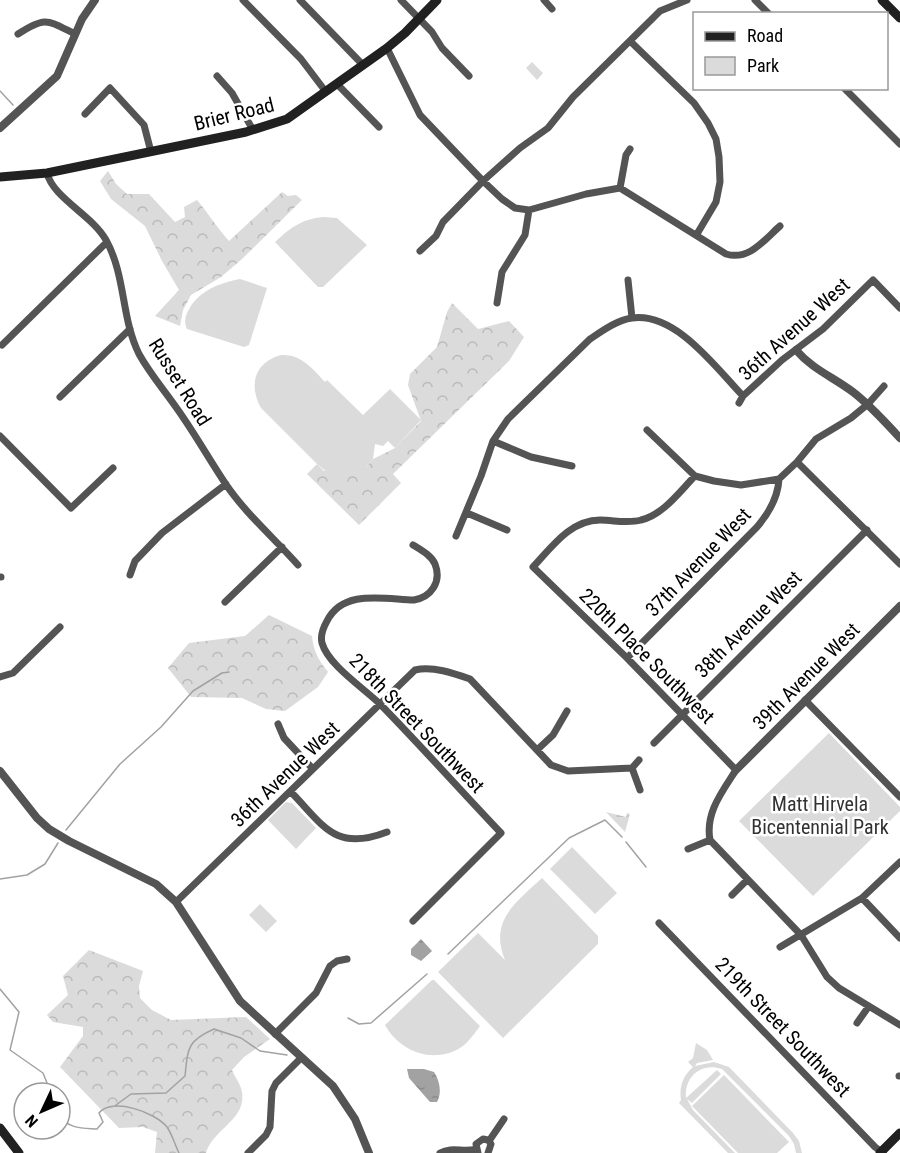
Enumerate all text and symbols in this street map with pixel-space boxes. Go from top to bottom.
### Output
legend [693,12,888,90]
text: Road [747,25,783,46]
text: Park [747,55,779,76]
street label: Brier Road [191,92,277,136]
street label: 36th Avenue West [733,273,855,385]
street label: Russet Road [144,334,216,430]
street label: 37th Avenue West [640,503,756,621]
street label: 38th Avenue West [690,565,807,682]
street label: 220th Place Southwest [574,583,720,729]
street label: 39th Avenue West [748,617,865,734]
street label: 218th Street Southwest [344,648,490,798]
street label: 36th Avenue West [226,716,344,832]
park label: Matt Hirvela Bicentennial Park [751,792,889,839]
street label: 219th Street Southwest [710,952,856,1102]
north arrow [12,1081,72,1141]
text: N [21,1111,42,1131]

